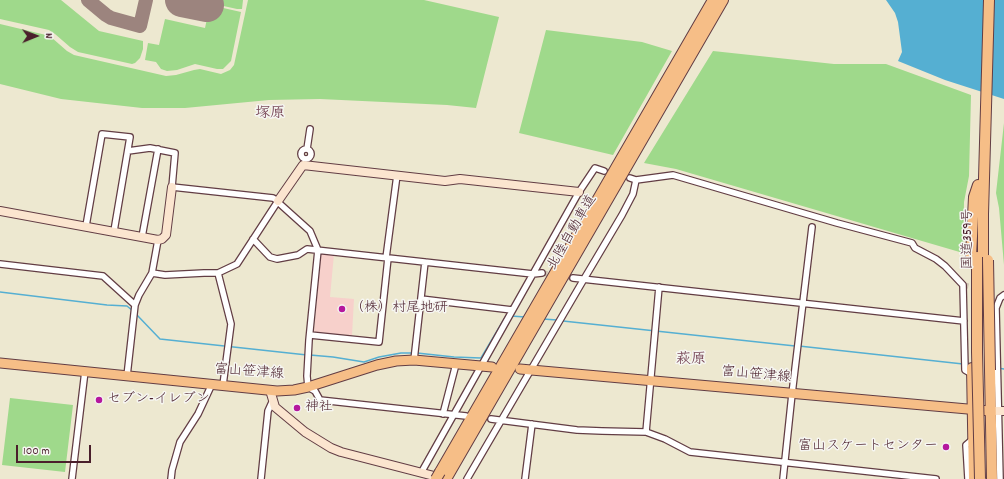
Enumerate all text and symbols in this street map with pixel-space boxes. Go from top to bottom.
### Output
north arrow [16,16,56,56]
text: N [40,33,56,39]
district label: 塚原 [255,106,285,124]
street label: 北陸自動車道 [545,192,601,274]
street label: 国道359号 [961,208,977,270]
place label: （株）村尾地研 [350,301,448,317]
marker: （株）村尾地研 [337,304,347,314]
district label: 萩原 [676,352,706,370]
street label: 富山笹津線 [213,362,285,384]
street label: 富山笹津線 [720,365,792,387]
place label: セブン-イレブン [107,392,210,408]
marker: セブン-イレブン [94,395,104,405]
place label: 神社 [305,400,333,416]
marker: 神社 [292,403,302,413]
scale bar [18,437,93,463]
place label: 富山スケートセンター [798,439,938,455]
marker: 富山スケートセンター [941,442,951,452]
text: 100 m [23,443,50,460]

